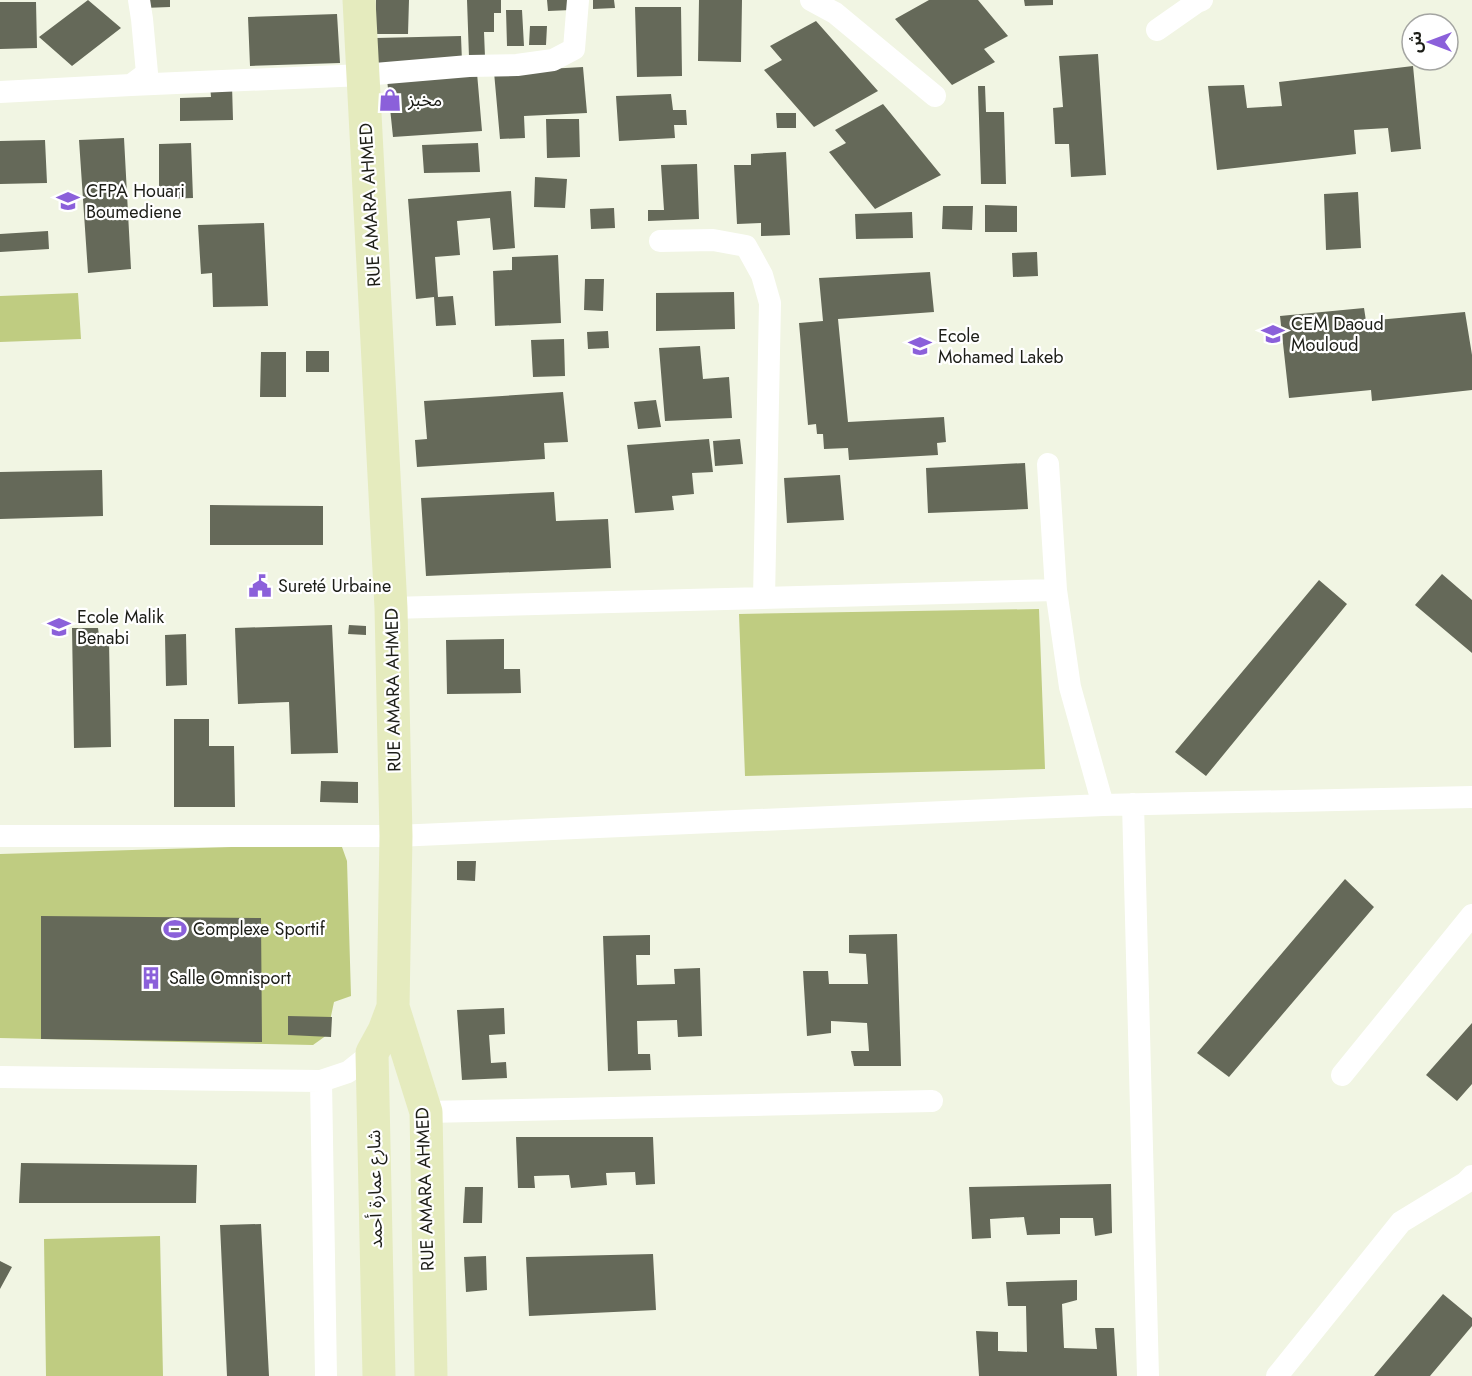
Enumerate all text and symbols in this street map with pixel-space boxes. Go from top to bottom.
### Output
north arrow [1400,12,1460,72]
text: ش [1404,31,1427,53]
shop icon: مخبز [377,87,403,113]
place label: مخبز [407,87,442,113]
street label: RUE AMARA AHMED [353,123,387,287]
place label: CFPA Houari Boumediene [86,178,185,225]
school or university icon: CFPA Houari Boumediene [55,188,81,214]
place label: CEM Daoud Mouloud [1291,311,1384,358]
school or university icon: CEM Daoud Mouloud [1260,321,1286,347]
place label: Ecole Mohamed Lakeb [938,323,1063,370]
school or university icon: Ecole Mohamed Lakeb [907,333,933,359]
public building icon: Sureté Urbaine [247,573,273,599]
place label: Sureté Urbaine [278,573,391,599]
place label: Ecole Malik Benabi [77,604,164,651]
street label: RUE AMARA AHMED [379,608,407,772]
school or university icon: Ecole Malik Benabi [46,614,72,640]
sports icon: Complexe Sportif [162,916,188,942]
place label: Complexe Sportif [193,916,326,942]
building icon: Salle Omnisport [138,965,164,991]
place label: Salle Omnisport [169,965,291,991]
street label: RUE AMARA AHMED [409,1107,441,1271]
street label: شارع عمارة أحمد [361,1129,390,1249]

